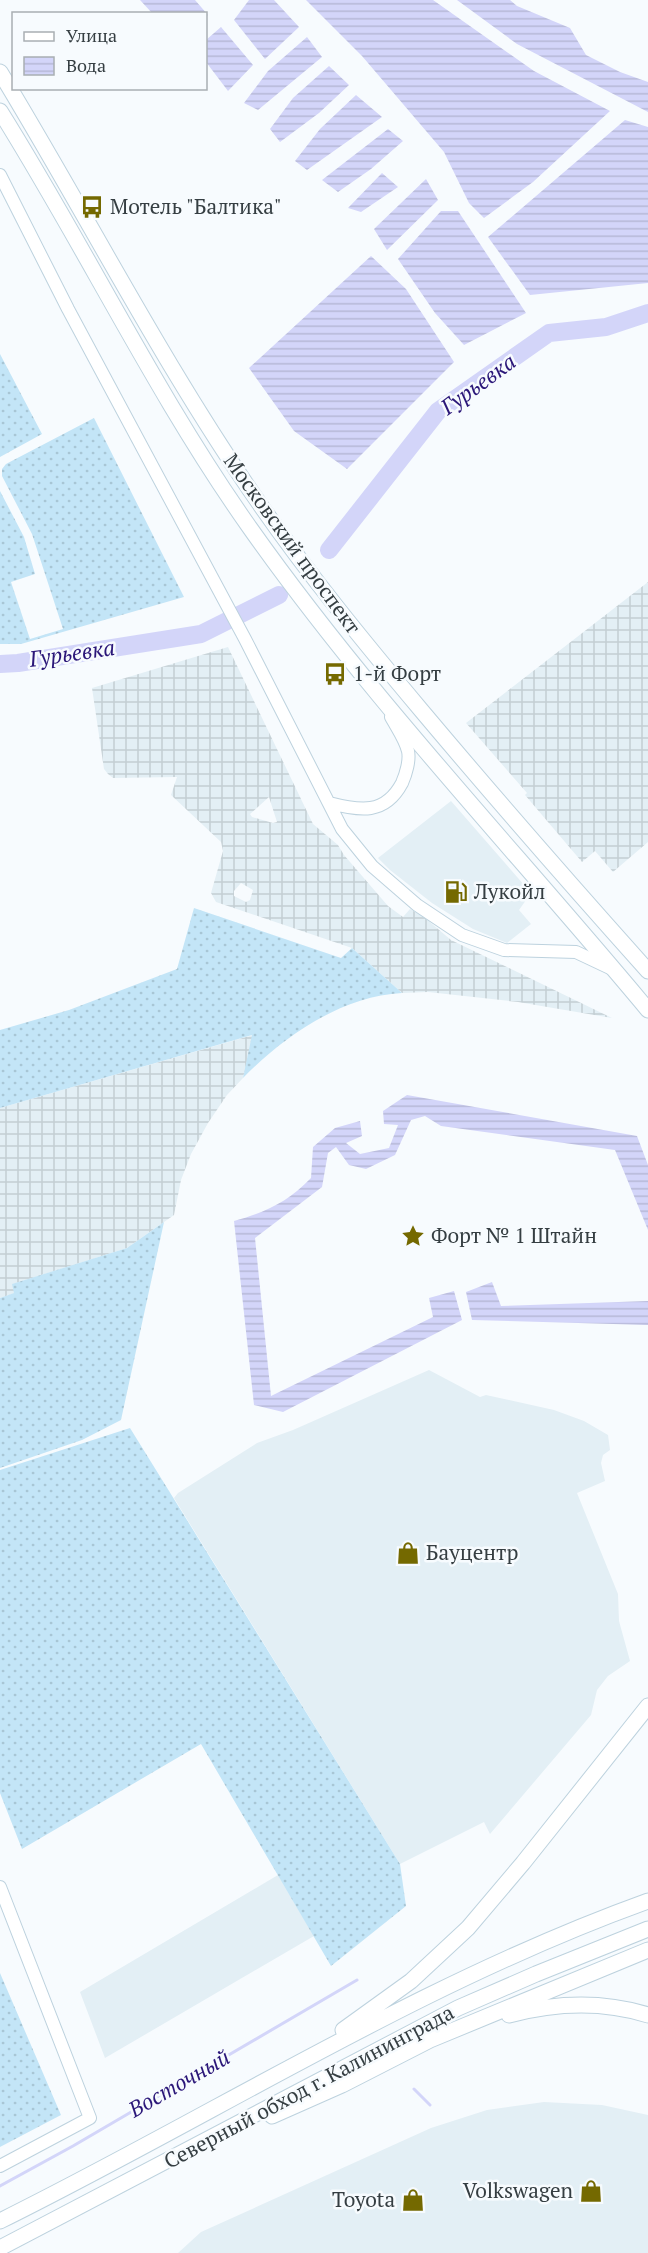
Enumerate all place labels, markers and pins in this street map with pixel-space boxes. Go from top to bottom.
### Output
place label: Мотель "Балтика" [110,192,282,220]
bus stop icon: Мотель "Балтика" [79,194,105,220]
place label: 1-й Форт [353,659,441,687]
bus stop icon: 1-й Форт [322,661,348,687]
place label: Лукойл [473,877,545,905]
fuel station icon: Лукойл [443,879,469,905]
place label: Форт № 1 Штайн [431,1221,597,1249]
place icon: Форт № 1 Штайн [400,1223,426,1249]
place label: Бауцентр [426,1538,519,1566]
shop icon: Бауцентр [395,1540,421,1566]
place label: Volkswagen [463,2176,574,2204]
shop icon: Volkswagen [578,2178,604,2204]
place label: Toyota [332,2185,395,2213]
shop icon: Toyota [400,2187,426,2213]

